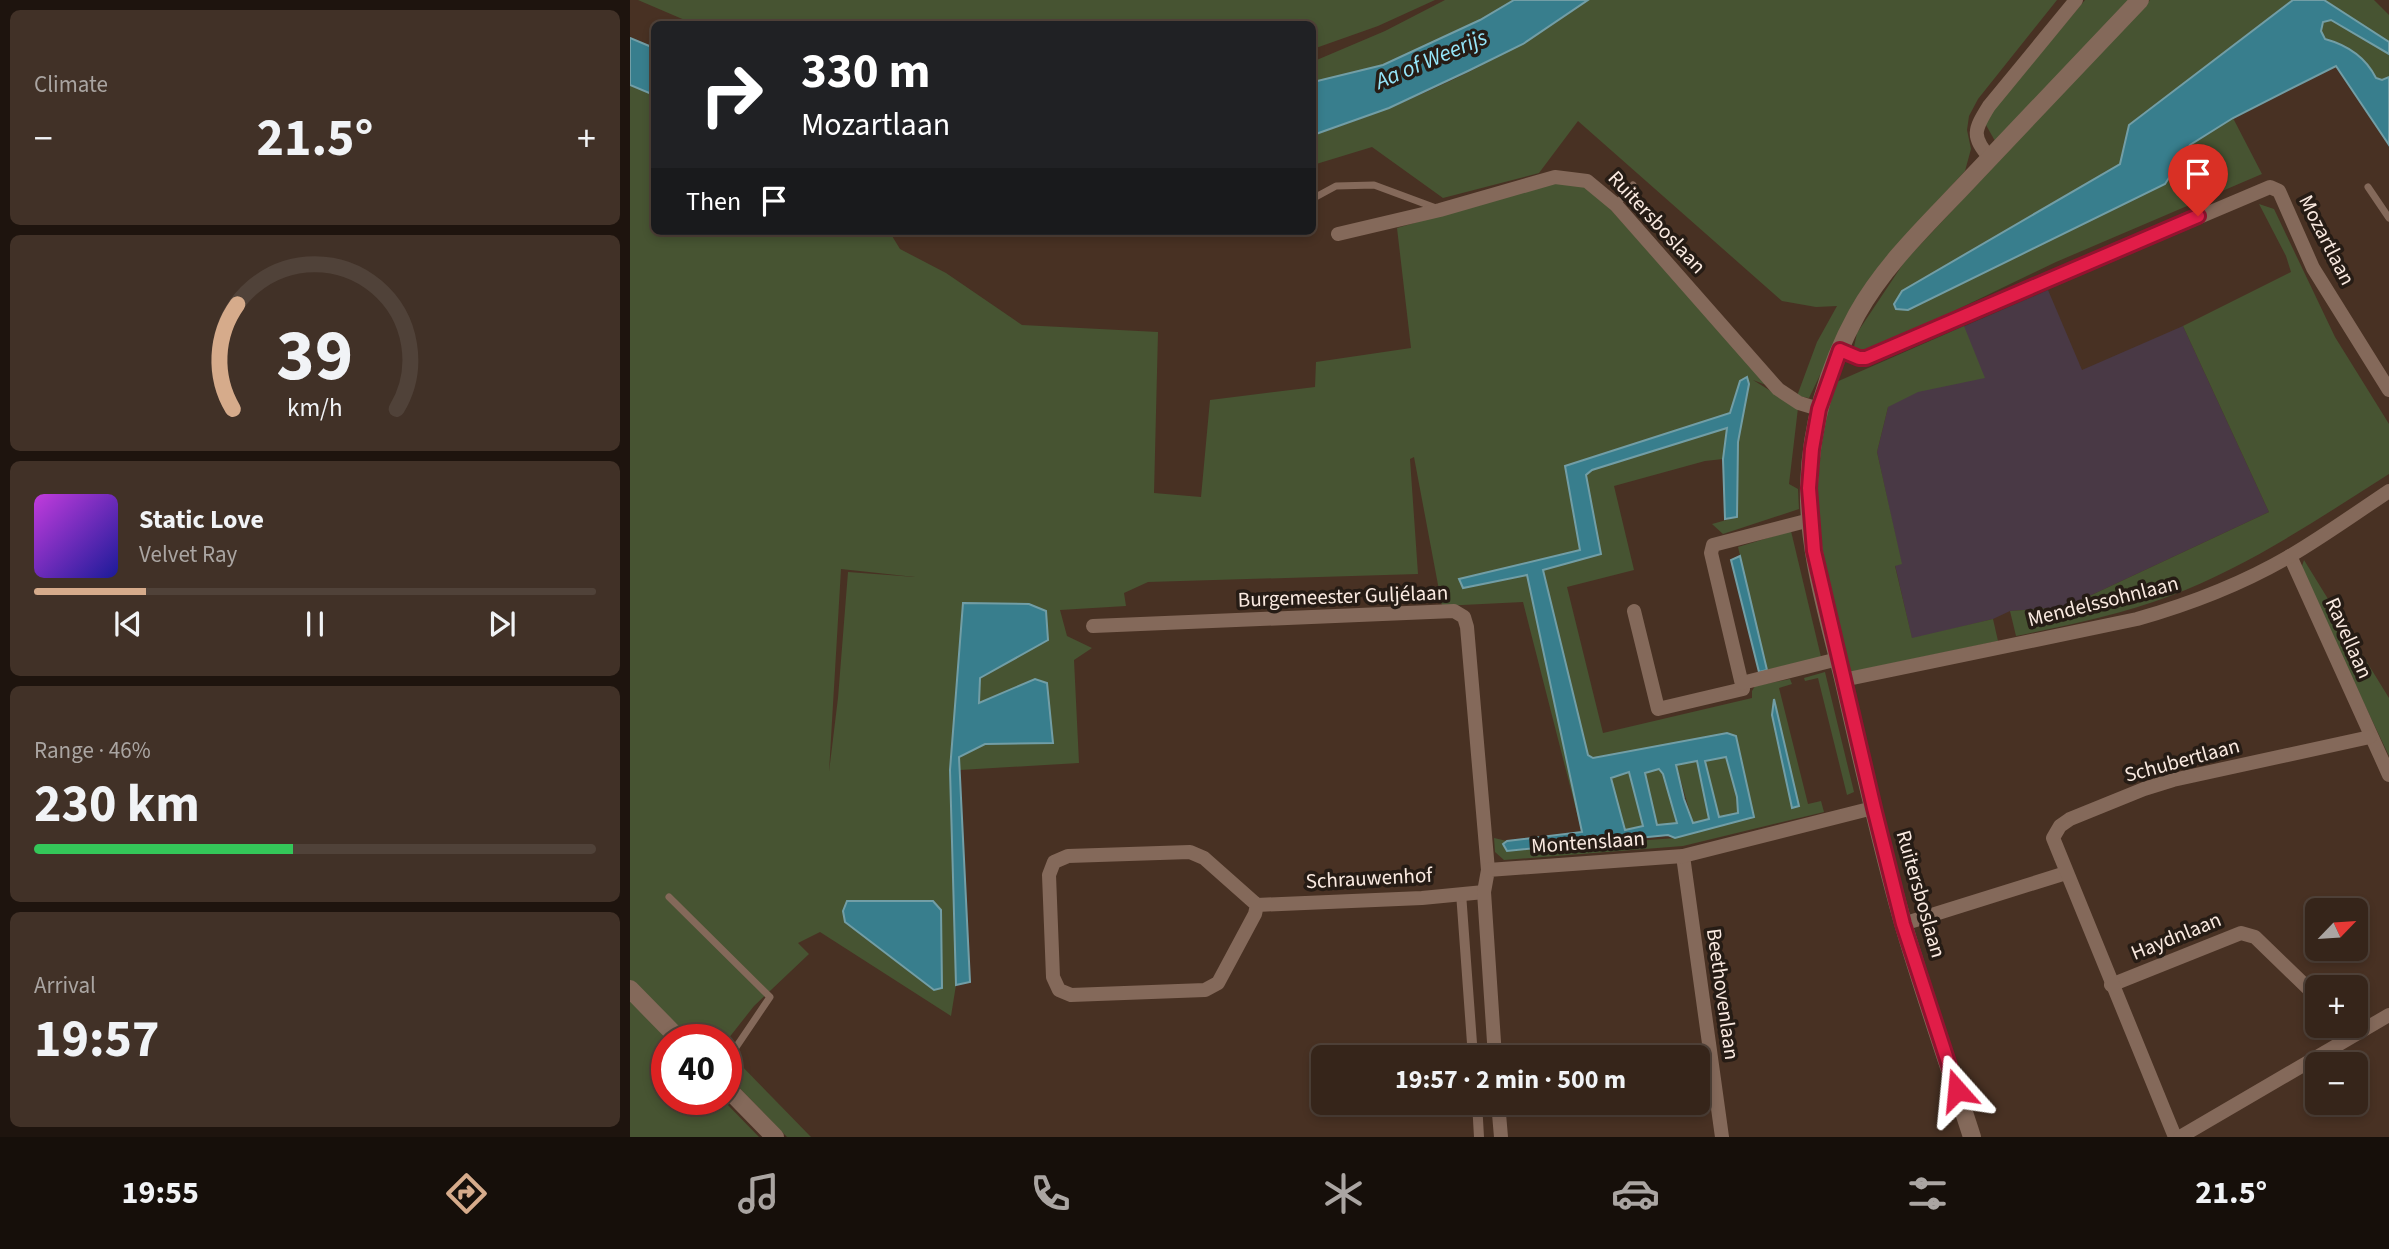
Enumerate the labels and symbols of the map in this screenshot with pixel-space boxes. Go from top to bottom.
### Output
water label: Aa of Weerijs [1368,21,1492,98]
pin [2168,144,2228,216]
street label: Ruitersboslaan [1601,164,1713,280]
street label: Mozartlaan [2291,190,2363,290]
street label: Mendelssohnlaan [2024,568,2182,634]
street label: Burgemeester Guljélaan [1237,577,1449,615]
street label: Ravellaan [2318,593,2380,683]
street label: Schubertlaan [2121,730,2243,790]
street label: Montenslaan [1530,823,1646,861]
street label: Ruitersboslaan [1888,827,1954,961]
street label: Schrauwenhof [1305,860,1434,896]
north arrow [2305,898,2368,961]
street label: Haydnlaan [2126,904,2226,968]
street label: Beethovenlaan [1699,926,1747,1062]
speed limit sign: 40 [651,1024,742,1115]
position arrow [1920,1053,1994,1127]

